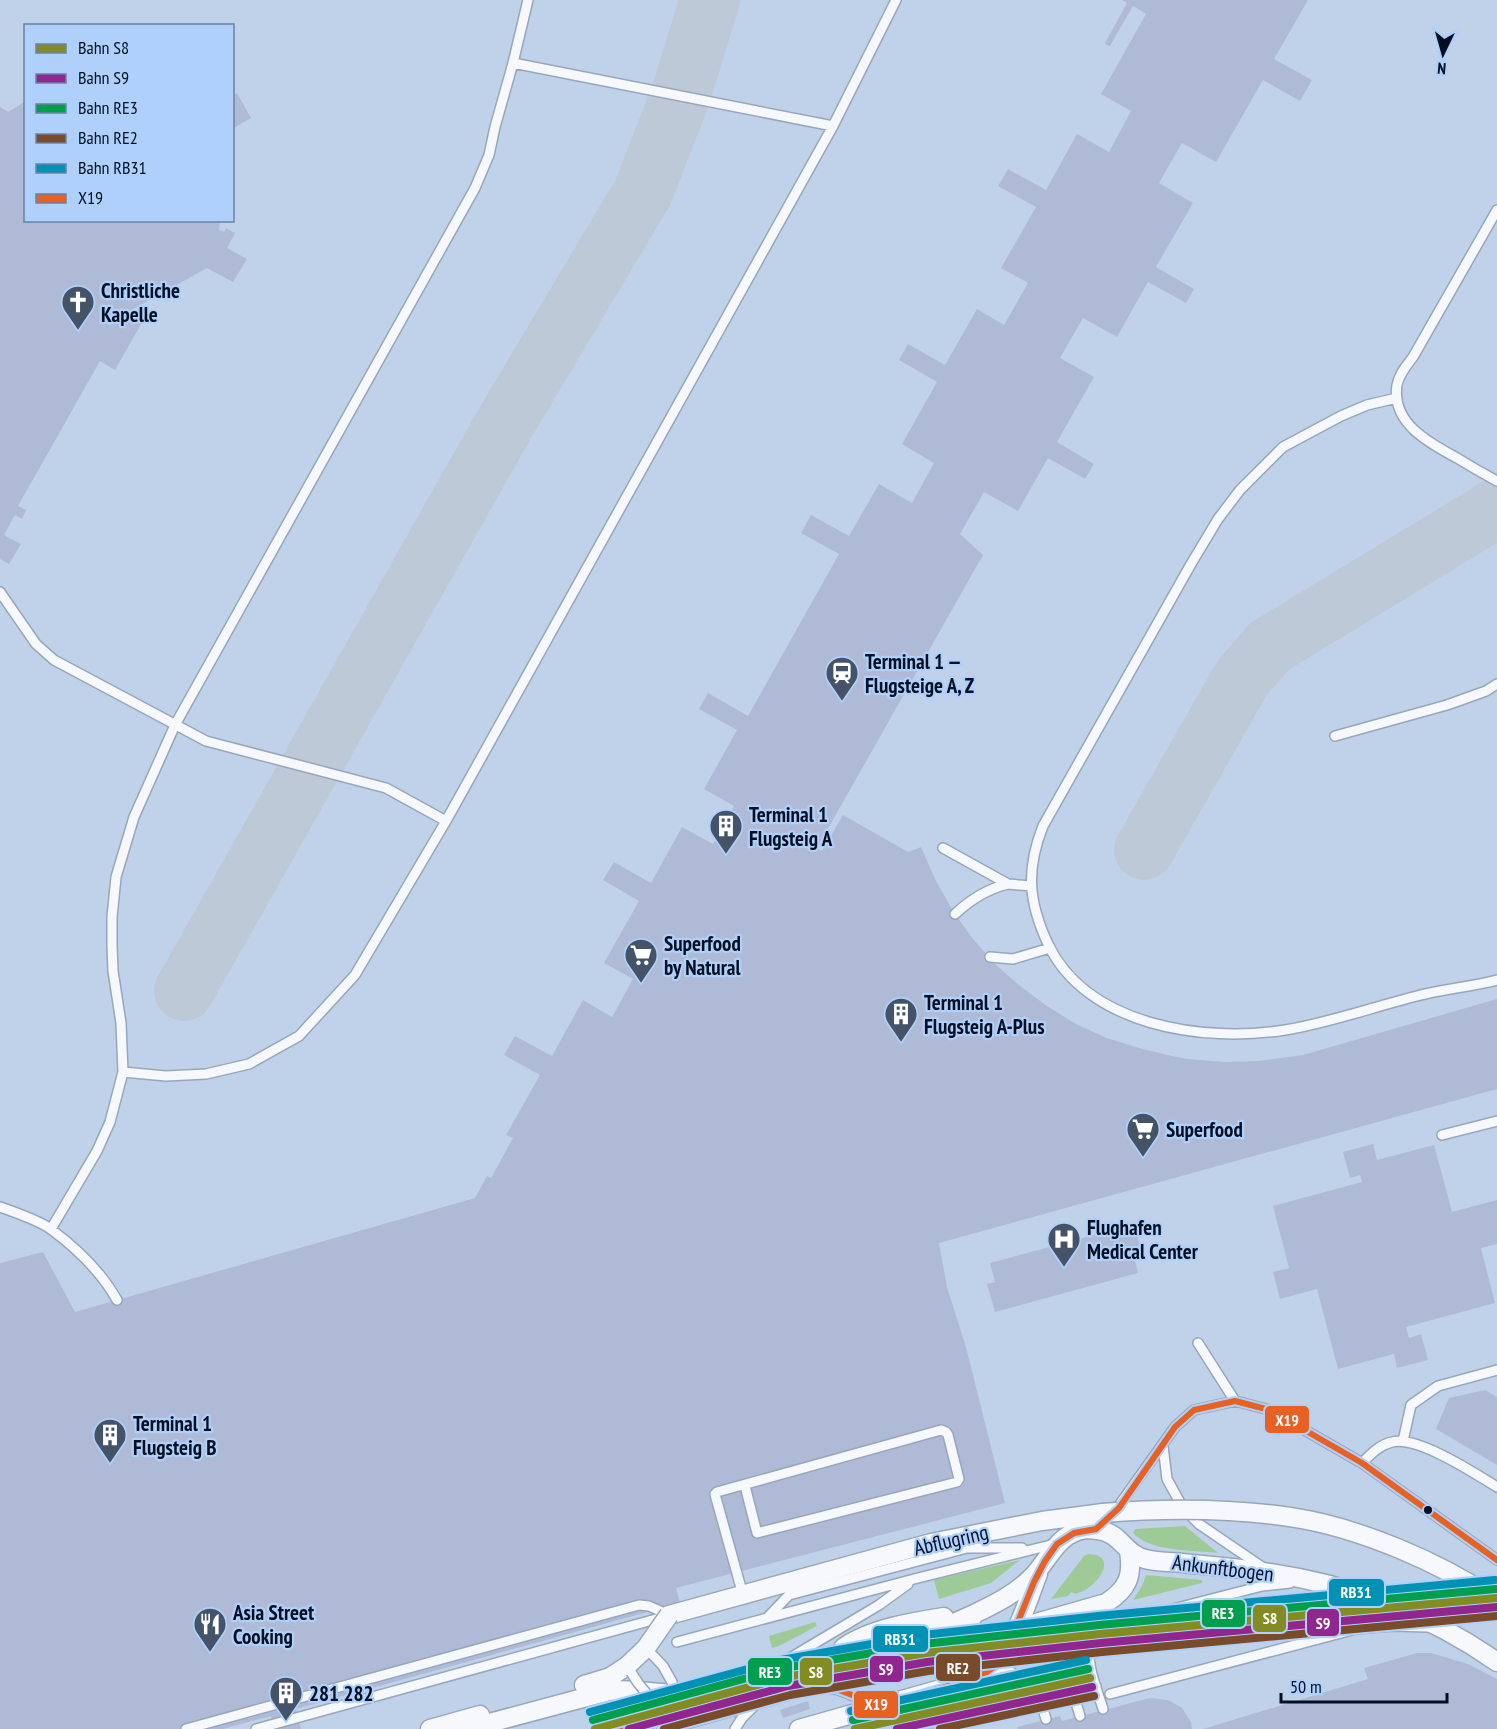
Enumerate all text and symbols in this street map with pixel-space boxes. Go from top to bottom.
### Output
legend [24,24,234,222]
north arrow [1413,24,1473,84]
text: Bahn S8 [78,36,129,59]
text: N [1437,59,1447,79]
text: Bahn S9 [78,66,129,89]
text: Bahn RE3 [78,96,138,119]
text: Bahn RE2 [78,126,138,149]
text: Bahn RB31 [78,156,147,179]
text: X19 [78,186,103,209]
place label: Christliche Kapelle [101,277,180,328]
church icon: Christliche Kapelle [60,284,96,331]
place label: Terminal 1 — Flugsteige A, Z [865,648,974,699]
station icon: Terminal 1 — Flugsteige A, Z [824,655,860,702]
place label: Terminal 1 Flugsteig A [749,801,833,852]
building icon: Terminal 1 Flugsteig A [708,808,744,855]
place label: Superfood by Natural [664,930,741,981]
supermarket icon: Superfood by Natural [623,937,659,984]
place label: Terminal 1 Flugsteig A-Plus [924,989,1045,1040]
building icon: Terminal 1 Flugsteig A-Plus [883,996,919,1043]
supermarket icon: Superfood [1125,1111,1161,1158]
place label: Superfood [1166,1116,1243,1143]
place label: Flughafen Medical Center [1087,1214,1199,1265]
hospital icon: Flughafen Medical Center [1046,1221,1082,1268]
line badge: X19 [1264,1405,1310,1434]
place label: Terminal 1 Flugsteig B [133,1410,217,1461]
text: X19 [1275,1410,1299,1430]
building icon: Terminal 1 Flugsteig B [92,1417,128,1464]
unlabelled marker [1422,1504,1434,1516]
street label: Abflugring [911,1518,991,1562]
street label: Ankunftbogen [1171,1548,1275,1588]
line badge: RB31 [1328,1578,1385,1607]
text: RB31 [1340,1582,1372,1602]
place label: Asia Street Cooking [232,1599,314,1650]
line badge: RE3 [1201,1599,1246,1628]
text: RE3 [1212,1603,1234,1623]
line badge: S8 [1252,1604,1287,1633]
restaurant icon: Asia Street Cooking [192,1606,228,1653]
text: S8 [1263,1608,1277,1628]
line badge: S9 [1306,1608,1340,1637]
text: S9 [1316,1613,1330,1633]
line badge: RB31 [872,1625,929,1653]
text: RB31 [884,1629,916,1649]
line badge: RE2 [935,1653,981,1682]
line badge: S9 [869,1655,904,1683]
line badge: RE3 [747,1657,793,1686]
line badge: S8 [799,1657,833,1686]
text: RE2 [947,1658,969,1678]
text: S9 [879,1659,893,1679]
text: RE3 [759,1662,781,1682]
text: S8 [809,1662,823,1682]
scale bar [1281,1666,1448,1704]
building icon: 281 282 [268,1675,304,1722]
text: 50 m [1290,1675,1322,1698]
place label: 281 282 [309,1680,374,1707]
line badge: X19 [853,1690,899,1719]
text: X19 [864,1694,888,1714]

